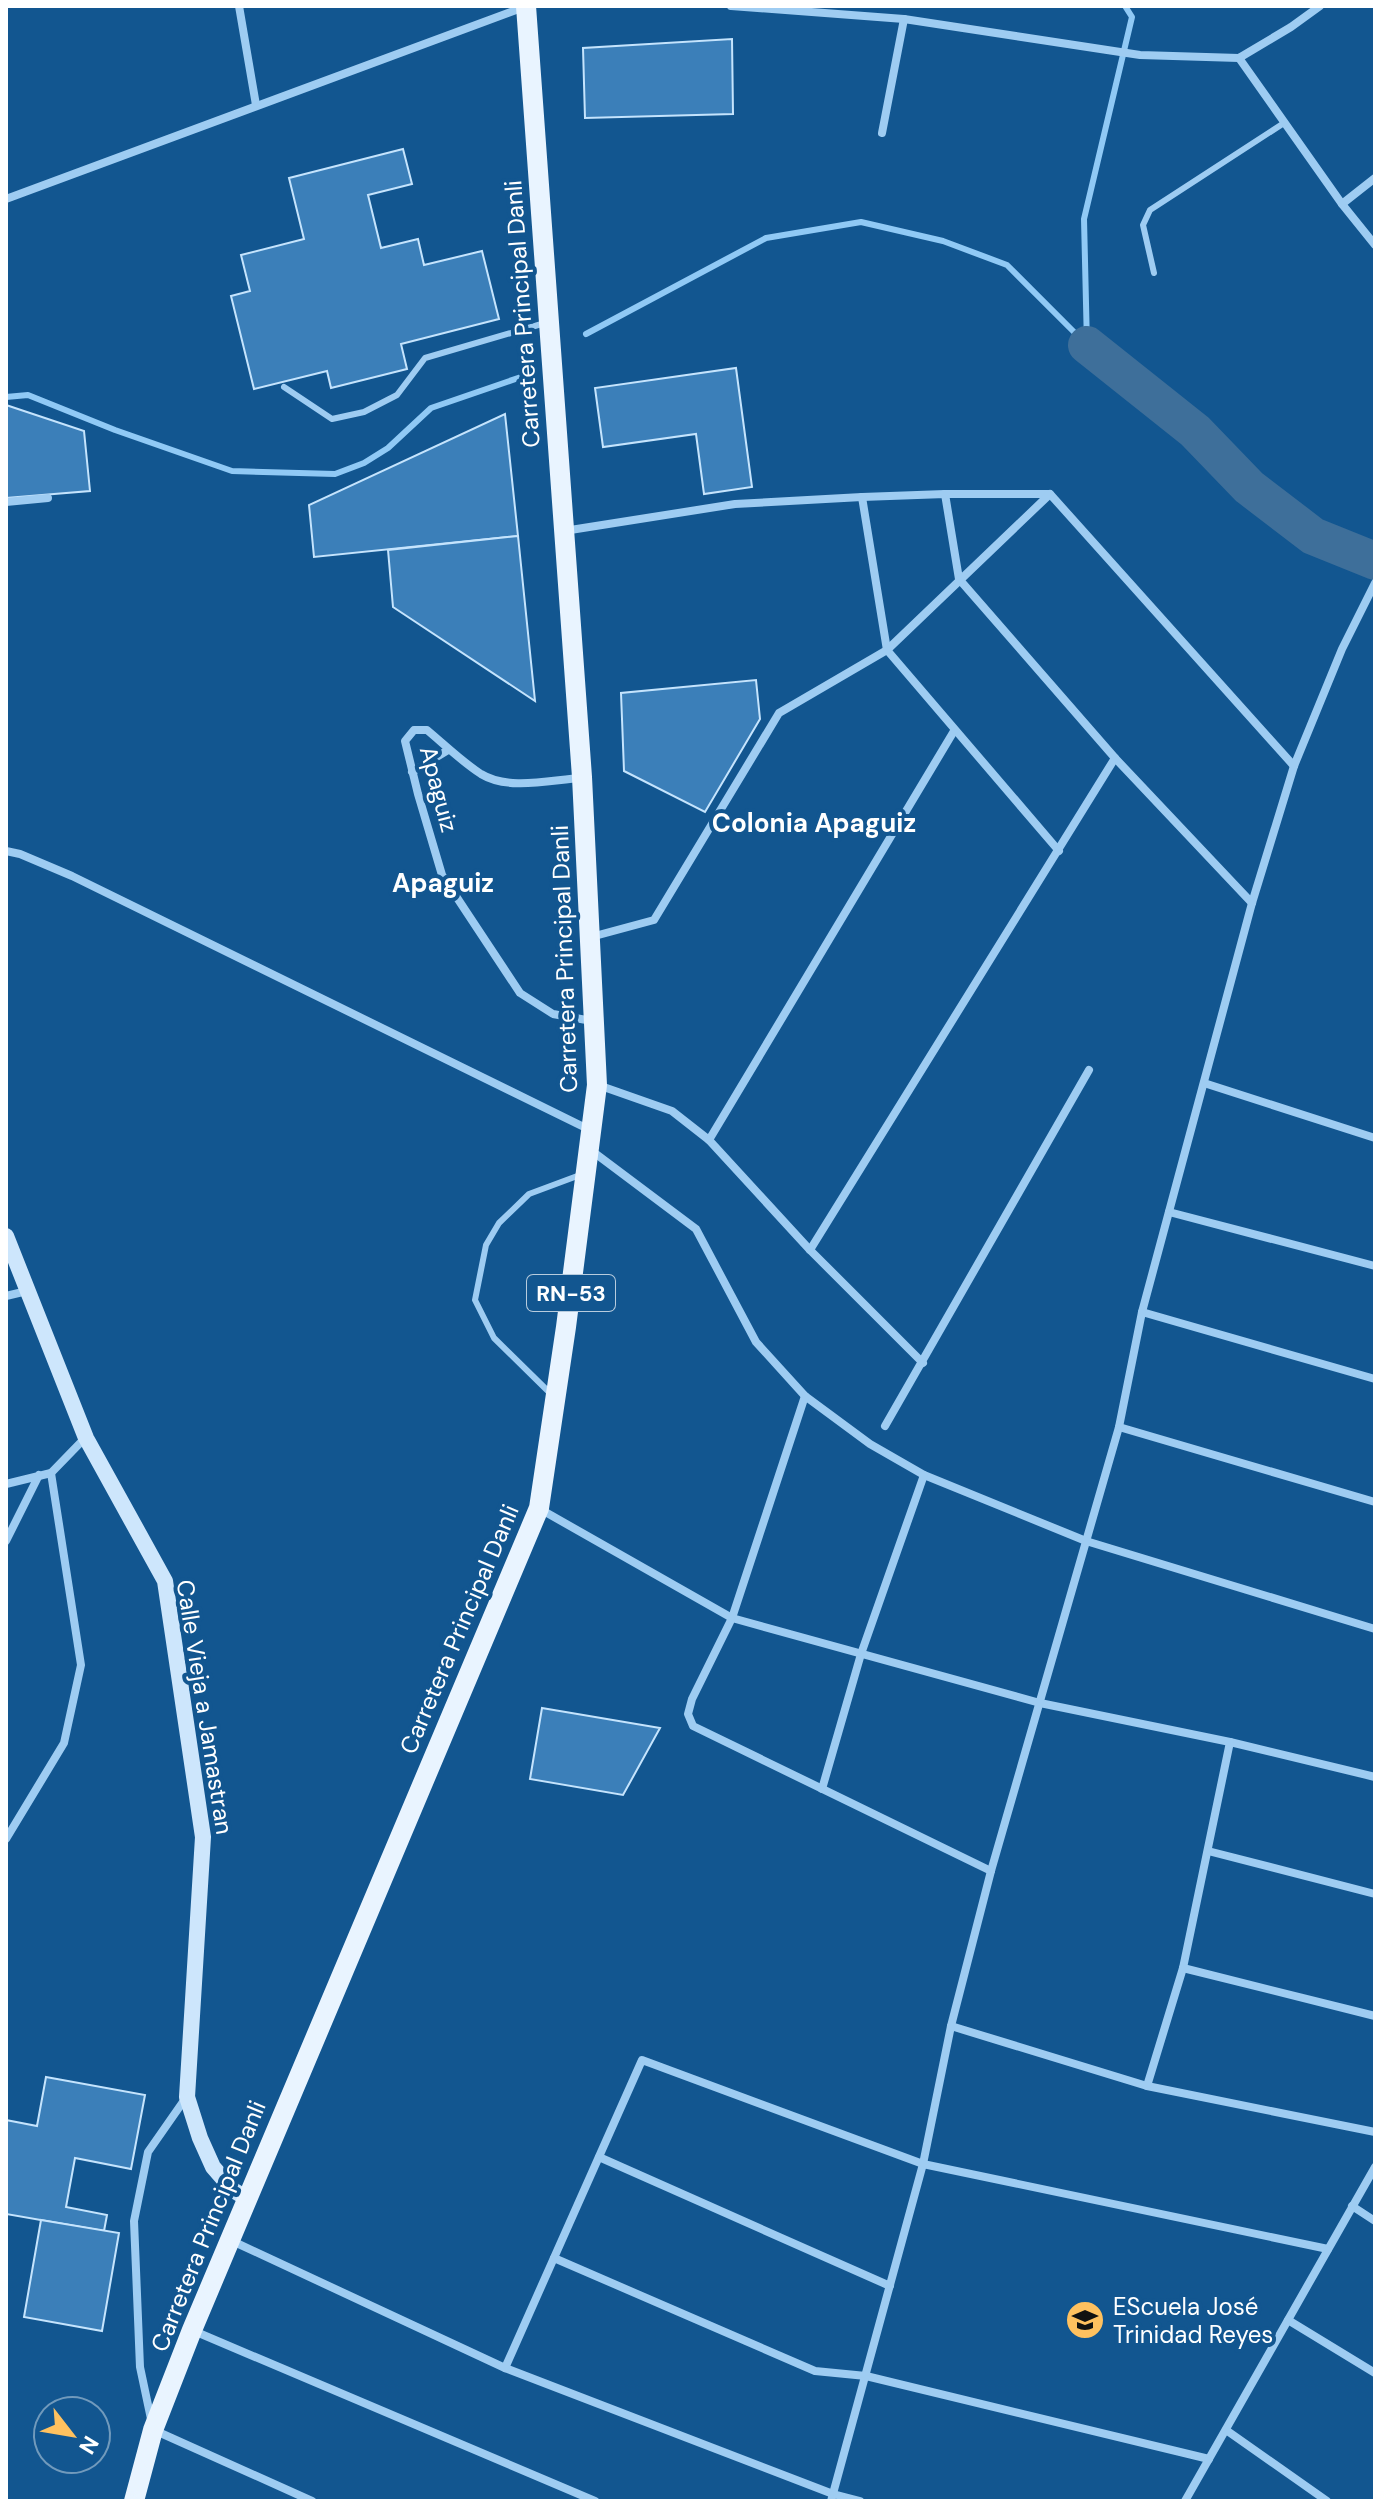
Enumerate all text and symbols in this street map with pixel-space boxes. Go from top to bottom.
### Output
street label: Carretera Principal Danli [497,179,547,449]
street label: Apaguiz [413,743,465,835]
district label: Colonia Apaguiz [712,806,916,840]
street label: Carretera Principal Danli [544,825,584,1093]
district label: Apaguiz [392,866,494,900]
road number: RN-53 [527,1275,615,1311]
street label: Carretera Principal Danli [392,1500,526,1758]
street label: Calle Vieja a Jamastran [170,1578,240,1836]
street label: Carretera Principal Danli [143,2096,273,2356]
place label: EScuela José Trinidad Reyes [1113,2291,1273,2350]
school or university icon: EScuela José Trinidad Reyes [1064,2299,1106,2341]
north arrow [32,2395,112,2475]
text: N [72,2431,105,2459]

